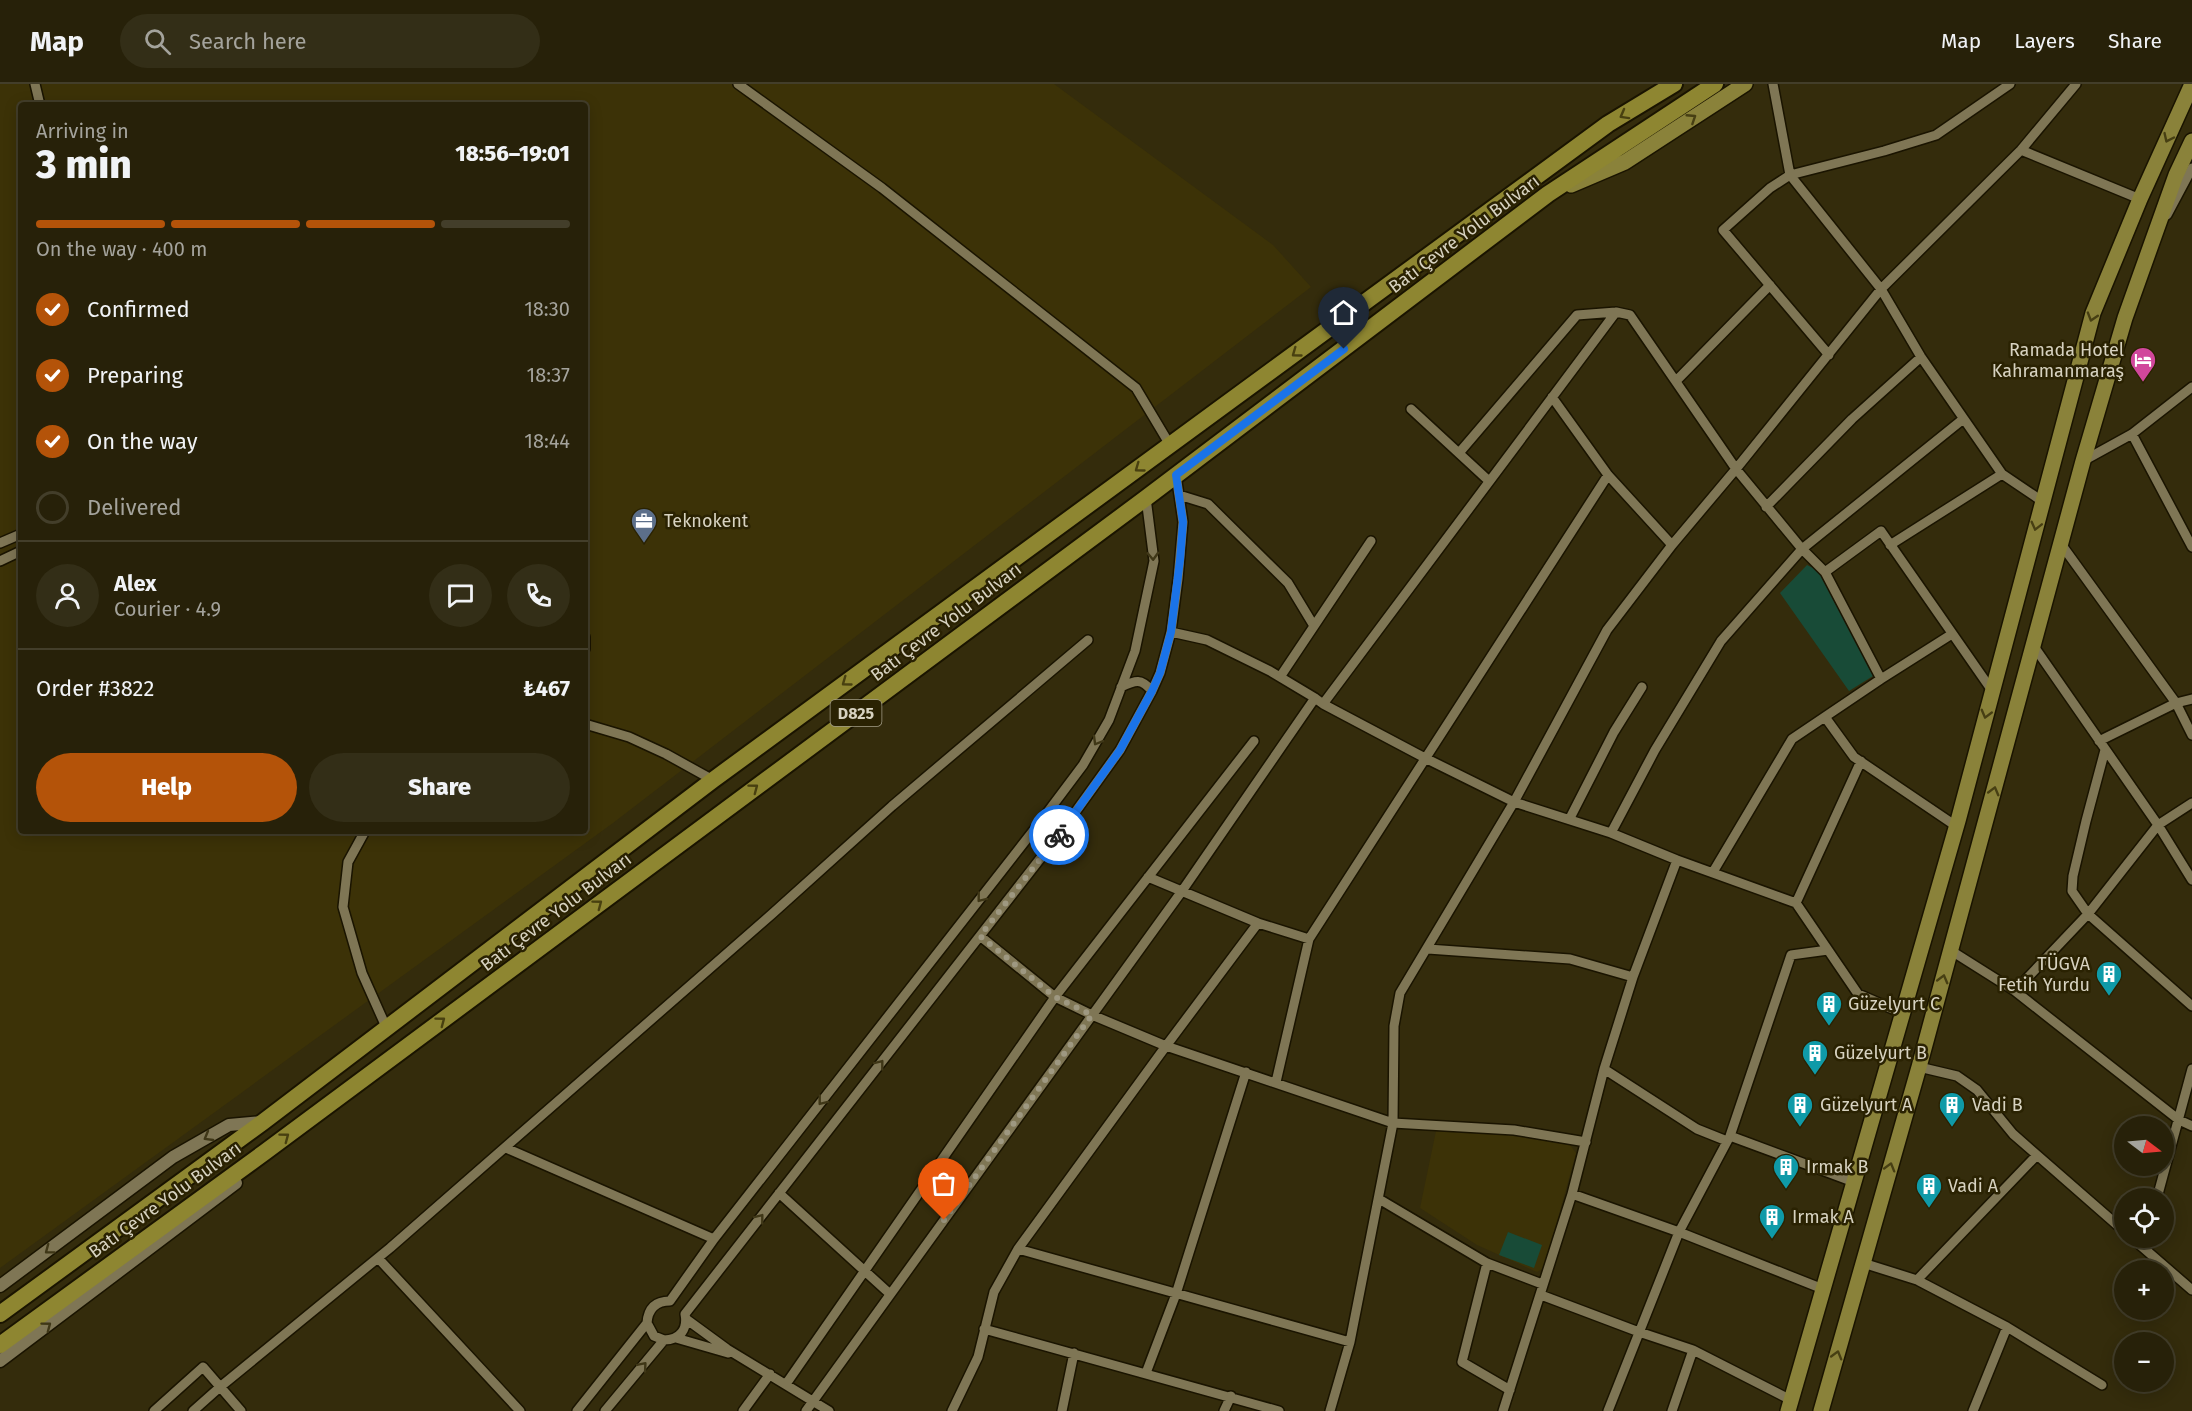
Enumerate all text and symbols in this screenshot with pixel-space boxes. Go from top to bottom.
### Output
search box [120,14,540,68]
text: Map [30,25,84,58]
icon: search [141,25,174,58]
text: Search here [189,28,307,55]
text: Map [1941,28,1981,54]
text: Layers [2014,28,2075,54]
text: Share [2108,28,2162,54]
one-way arrow [1620,108,1630,119]
one-way arrow [1686,114,1697,125]
text: Arriving in [36,119,129,143]
one-way arrow [2163,131,2175,142]
text: 18:56–19:01 [455,140,570,167]
text: 3 min [36,142,132,188]
street label: Batı Çevre Yolu Bulvarı [1384,170,1544,298]
text: On the way · 400 m [36,237,207,261]
pin [1318,287,1369,349]
icon: check [36,293,69,326]
text: Confirmed [87,296,190,323]
icon: home [1327,296,1360,329]
text: 18:30 [524,297,570,321]
one-way arrow [2087,311,2099,322]
place label: Ramada Hotel Kahramanmaraş [1992,339,2124,382]
one-way arrow [1292,345,1303,356]
hotel icon: Ramada Hotel Kahramanmaraş [2128,345,2158,383]
icon: check [36,359,69,392]
text: Preparing [87,362,183,389]
text: 18:37 [527,363,570,387]
icon: check [36,425,69,458]
text: On the way [87,428,198,455]
text: 18:44 [524,429,570,453]
one-way arrow [1135,461,1146,472]
text: Delivered [87,494,182,521]
office icon: Teknokent [629,506,659,544]
place label: Teknokent [664,510,749,532]
one-way arrow [2030,521,2043,531]
one-way arrow [1146,552,1159,561]
street label: Batı Çevre Yolu Bulvarı [866,558,1026,686]
button: person [36,564,99,627]
button: chat [429,564,492,627]
button: phone [507,564,570,627]
text: Alex [114,570,157,597]
text: Courier · 4.9 [114,597,221,621]
text: Order #3822 [36,675,154,702]
text: ₺467 [523,675,570,702]
one-way arrow [842,675,853,686]
road number: D825 [830,700,882,726]
one-way arrow [1981,709,1994,719]
one-way arrow [1093,735,1104,745]
button: Help [36,753,297,822]
button: Share [309,753,570,822]
one-way arrow [748,785,759,796]
one-way arrow [1986,786,1999,796]
courier [1029,805,1089,865]
icon: bike [1043,819,1076,852]
street label: Batı Çevre Yolu Bulvarı [476,848,636,976]
one-way arrow [978,891,989,902]
one-way arrow [591,901,602,912]
place label: TÜGVA Fetih Yurdu [1998,953,2091,996]
building icon: TÜGVA Fetih Yurdu [2094,959,2124,997]
one-way arrow [1935,974,1948,984]
building icon: Güzelyurt C [1814,989,1844,1027]
place label: Güzelyurt C [1848,993,1940,1015]
one-way arrow [435,1017,446,1028]
building icon: Güzelyurt B [1800,1038,1830,1076]
place label: Güzelyurt B [1834,1042,1927,1064]
one-way arrow [872,1060,883,1071]
building icon: Güzelyurt A [1785,1090,1815,1128]
building icon: Vadi B [1937,1090,1967,1128]
one-way arrow [819,1094,830,1105]
place label: Güzelyurt A [1820,1094,1913,1116]
place label: Vadi B [1972,1094,2023,1116]
north arrow [2114,1116,2174,1176]
map controls [2114,1116,2174,1392]
one-way arrow [204,1130,214,1141]
one-way arrow [278,1133,289,1144]
street label: Batı Çevre Yolu Bulvarı [84,1137,246,1263]
building icon: Irmak B [1771,1152,1801,1190]
place label: Irmak B [1806,1156,1868,1178]
pin [918,1158,969,1220]
one-way arrow [1883,1162,1896,1172]
icon: bag [927,1167,960,1200]
building icon: Vadi A [1914,1171,1944,1209]
place label: Vadi A [1948,1175,1999,1197]
button: locate [2114,1188,2174,1248]
building icon: Irmak A [1757,1202,1787,1240]
place label: Irmak A [1792,1206,1854,1228]
one-way arrow [752,1214,763,1225]
one-way arrow [44,1242,55,1253]
button: + [2114,1260,2174,1320]
one-way arrow [40,1322,51,1333]
button: − [2114,1332,2174,1392]
one-way arrow [1830,1350,1842,1361]
one-way arrow [635,1362,646,1373]

